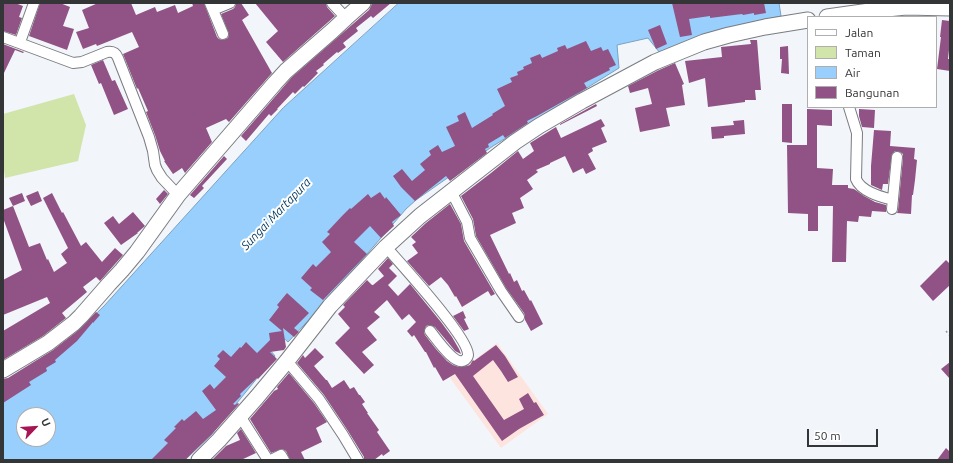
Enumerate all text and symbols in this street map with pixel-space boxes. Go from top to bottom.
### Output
legend [807,16,937,108]
text: Jalan [845,26,873,39]
text: Taman [845,46,881,59]
text: Air [845,66,860,79]
text: Bangunan [845,86,899,99]
water label: Sungai Martapura [238,175,314,253]
north arrow [16,407,56,447]
text: U [39,416,53,428]
scale bar [809,421,880,447]
text: 50 m [814,429,841,442]

